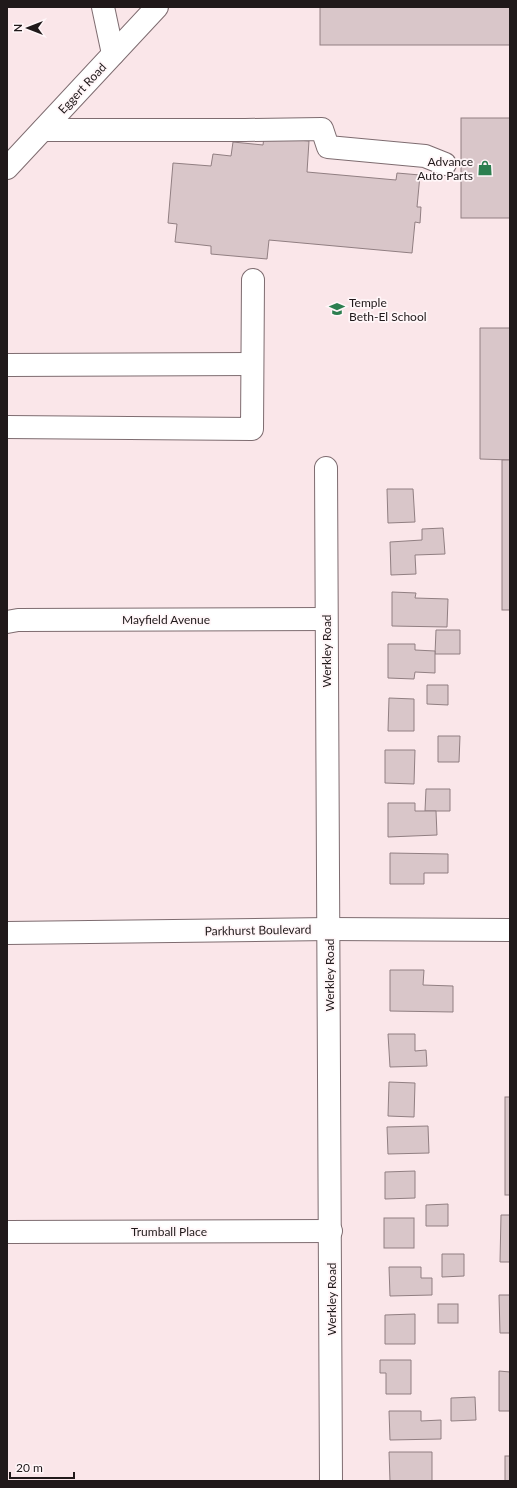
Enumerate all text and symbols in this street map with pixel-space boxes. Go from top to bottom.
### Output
north arrow [8,8,48,48]
text: N [11,24,24,32]
street label: Eggert Road [55,60,109,116]
place label: Advance Auto Parts [417,154,473,183]
shop icon: Advance Auto Parts [476,159,494,177]
place label: Temple Beth-El School [349,295,427,324]
school or university icon: Temple Beth-El School [328,300,346,318]
street label: Mayfield Avenue [122,612,210,627]
street label: Werkley Road [319,614,334,688]
street label: Parkhurst Boulevard [204,922,312,938]
street label: Werkley Road [322,938,337,1012]
street label: Trumball Place [131,1224,207,1239]
street label: Werkley Road [324,1262,339,1336]
scale bar [10,1454,74,1480]
text: 20 m [16,1460,43,1475]

